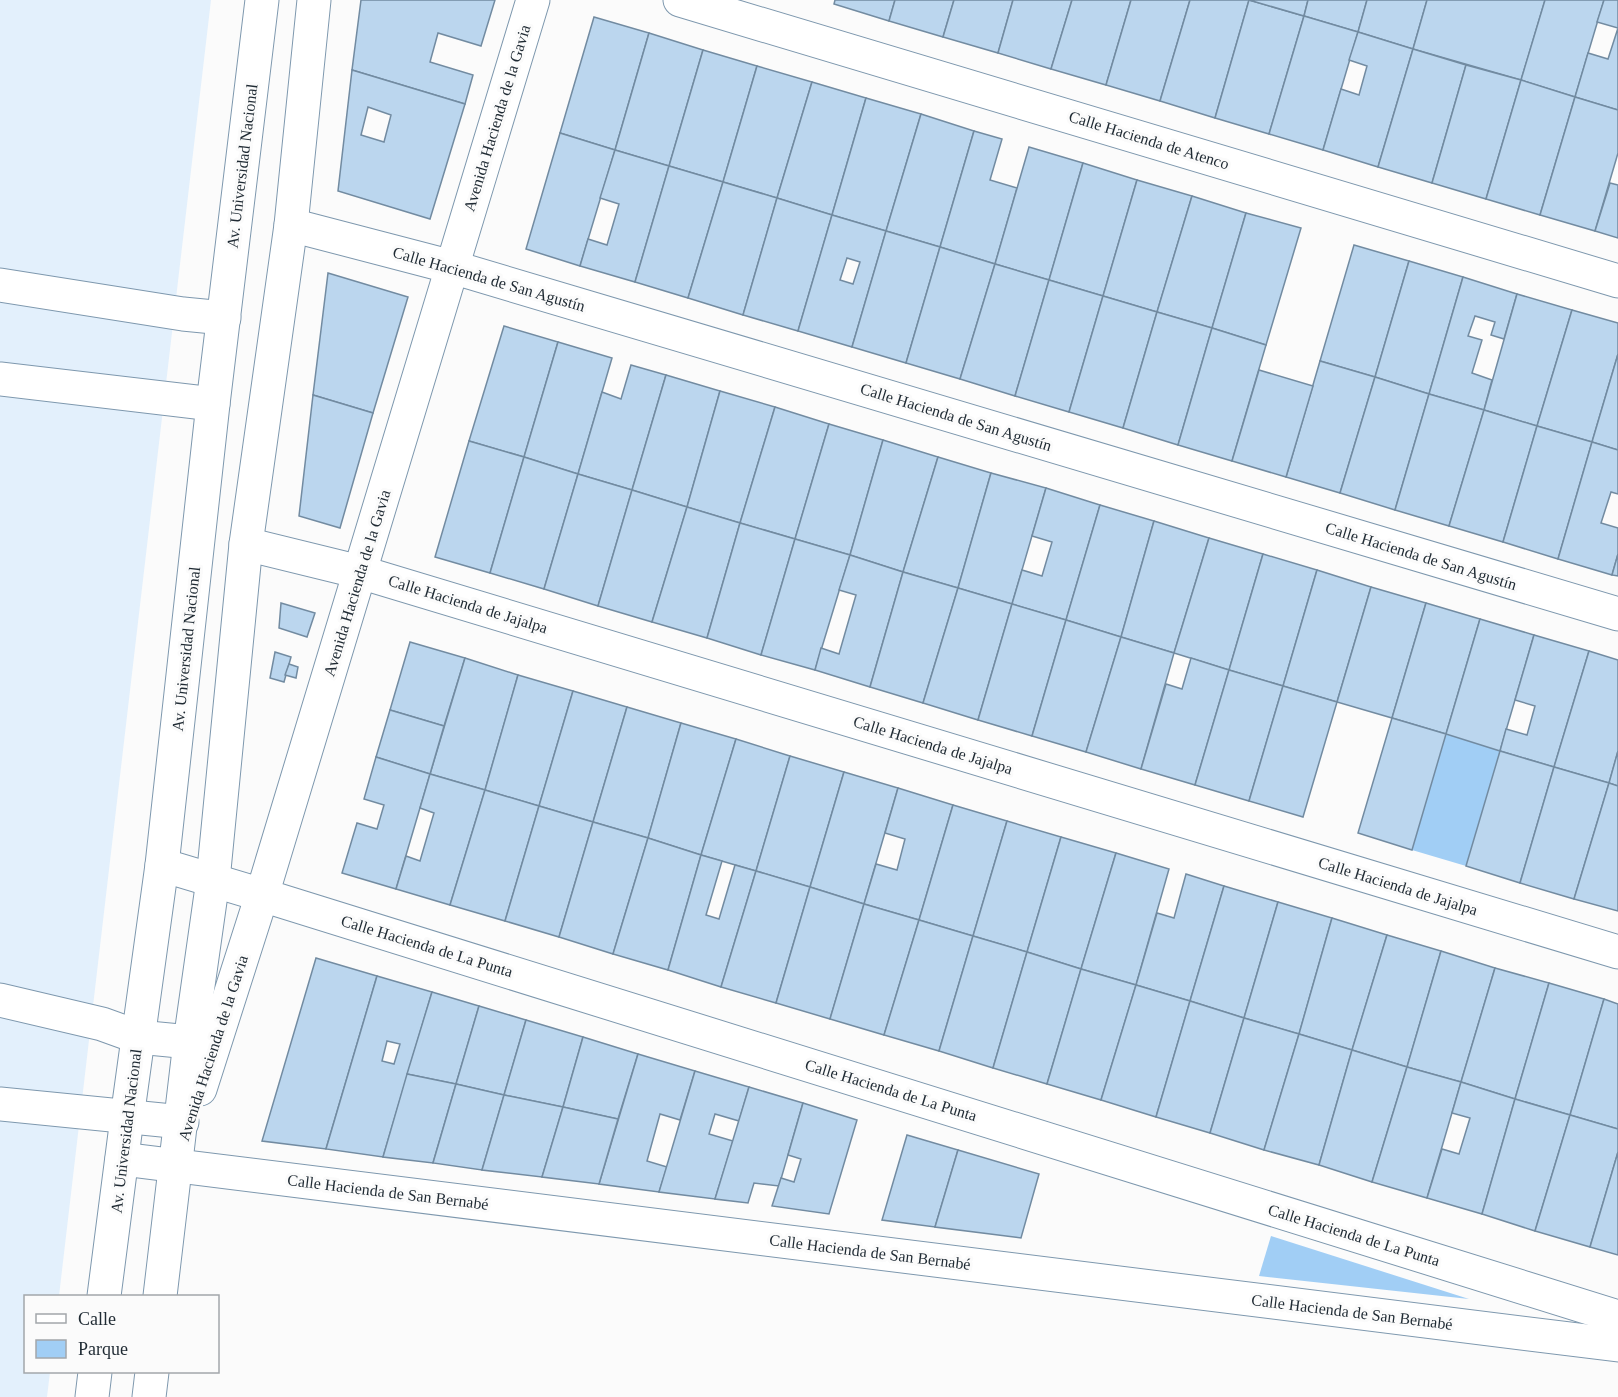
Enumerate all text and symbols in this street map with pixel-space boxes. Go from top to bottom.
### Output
street label: Avenida Hacienda de la Gavia [460,23,534,213]
street label: Av. Universidad Nacional [223,82,261,249]
street label: Calle Hacienda de Atenco [1067,108,1231,172]
street label: Calle Hacienda de San Agustín [391,243,587,316]
street label: Calle Hacienda de San Agustín [858,380,1054,455]
street label: Avenida Hacienda de la Gavia [320,488,394,678]
street label: Calle Hacienda de San Agustín [1323,519,1519,594]
street label: Av. Universidad Nacional [169,565,203,732]
street label: Calle Hacienda de Jajalpa [386,572,550,637]
street label: Calle Hacienda de Jajalpa [851,713,1015,778]
street label: Calle Hacienda de Jajalpa [1316,854,1480,919]
street label: Calle Hacienda de La Punta [339,912,515,980]
street label: Avenida Hacienda de la Gavia [175,953,251,1143]
street label: Av. Universidad Nacional [107,1047,145,1214]
street label: Calle Hacienda de La Punta [803,1056,979,1124]
street label: Calle Hacienda de San Bernabé [286,1171,490,1213]
street label: Calle Hacienda de La Punta [1266,1201,1442,1269]
street label: Calle Hacienda de San Bernabé [768,1231,972,1273]
street label: Calle Hacienda de San Bernabé [1250,1291,1454,1333]
legend [24,1295,219,1373]
text: Calle [78,1309,116,1329]
text: Parque [78,1339,128,1359]

